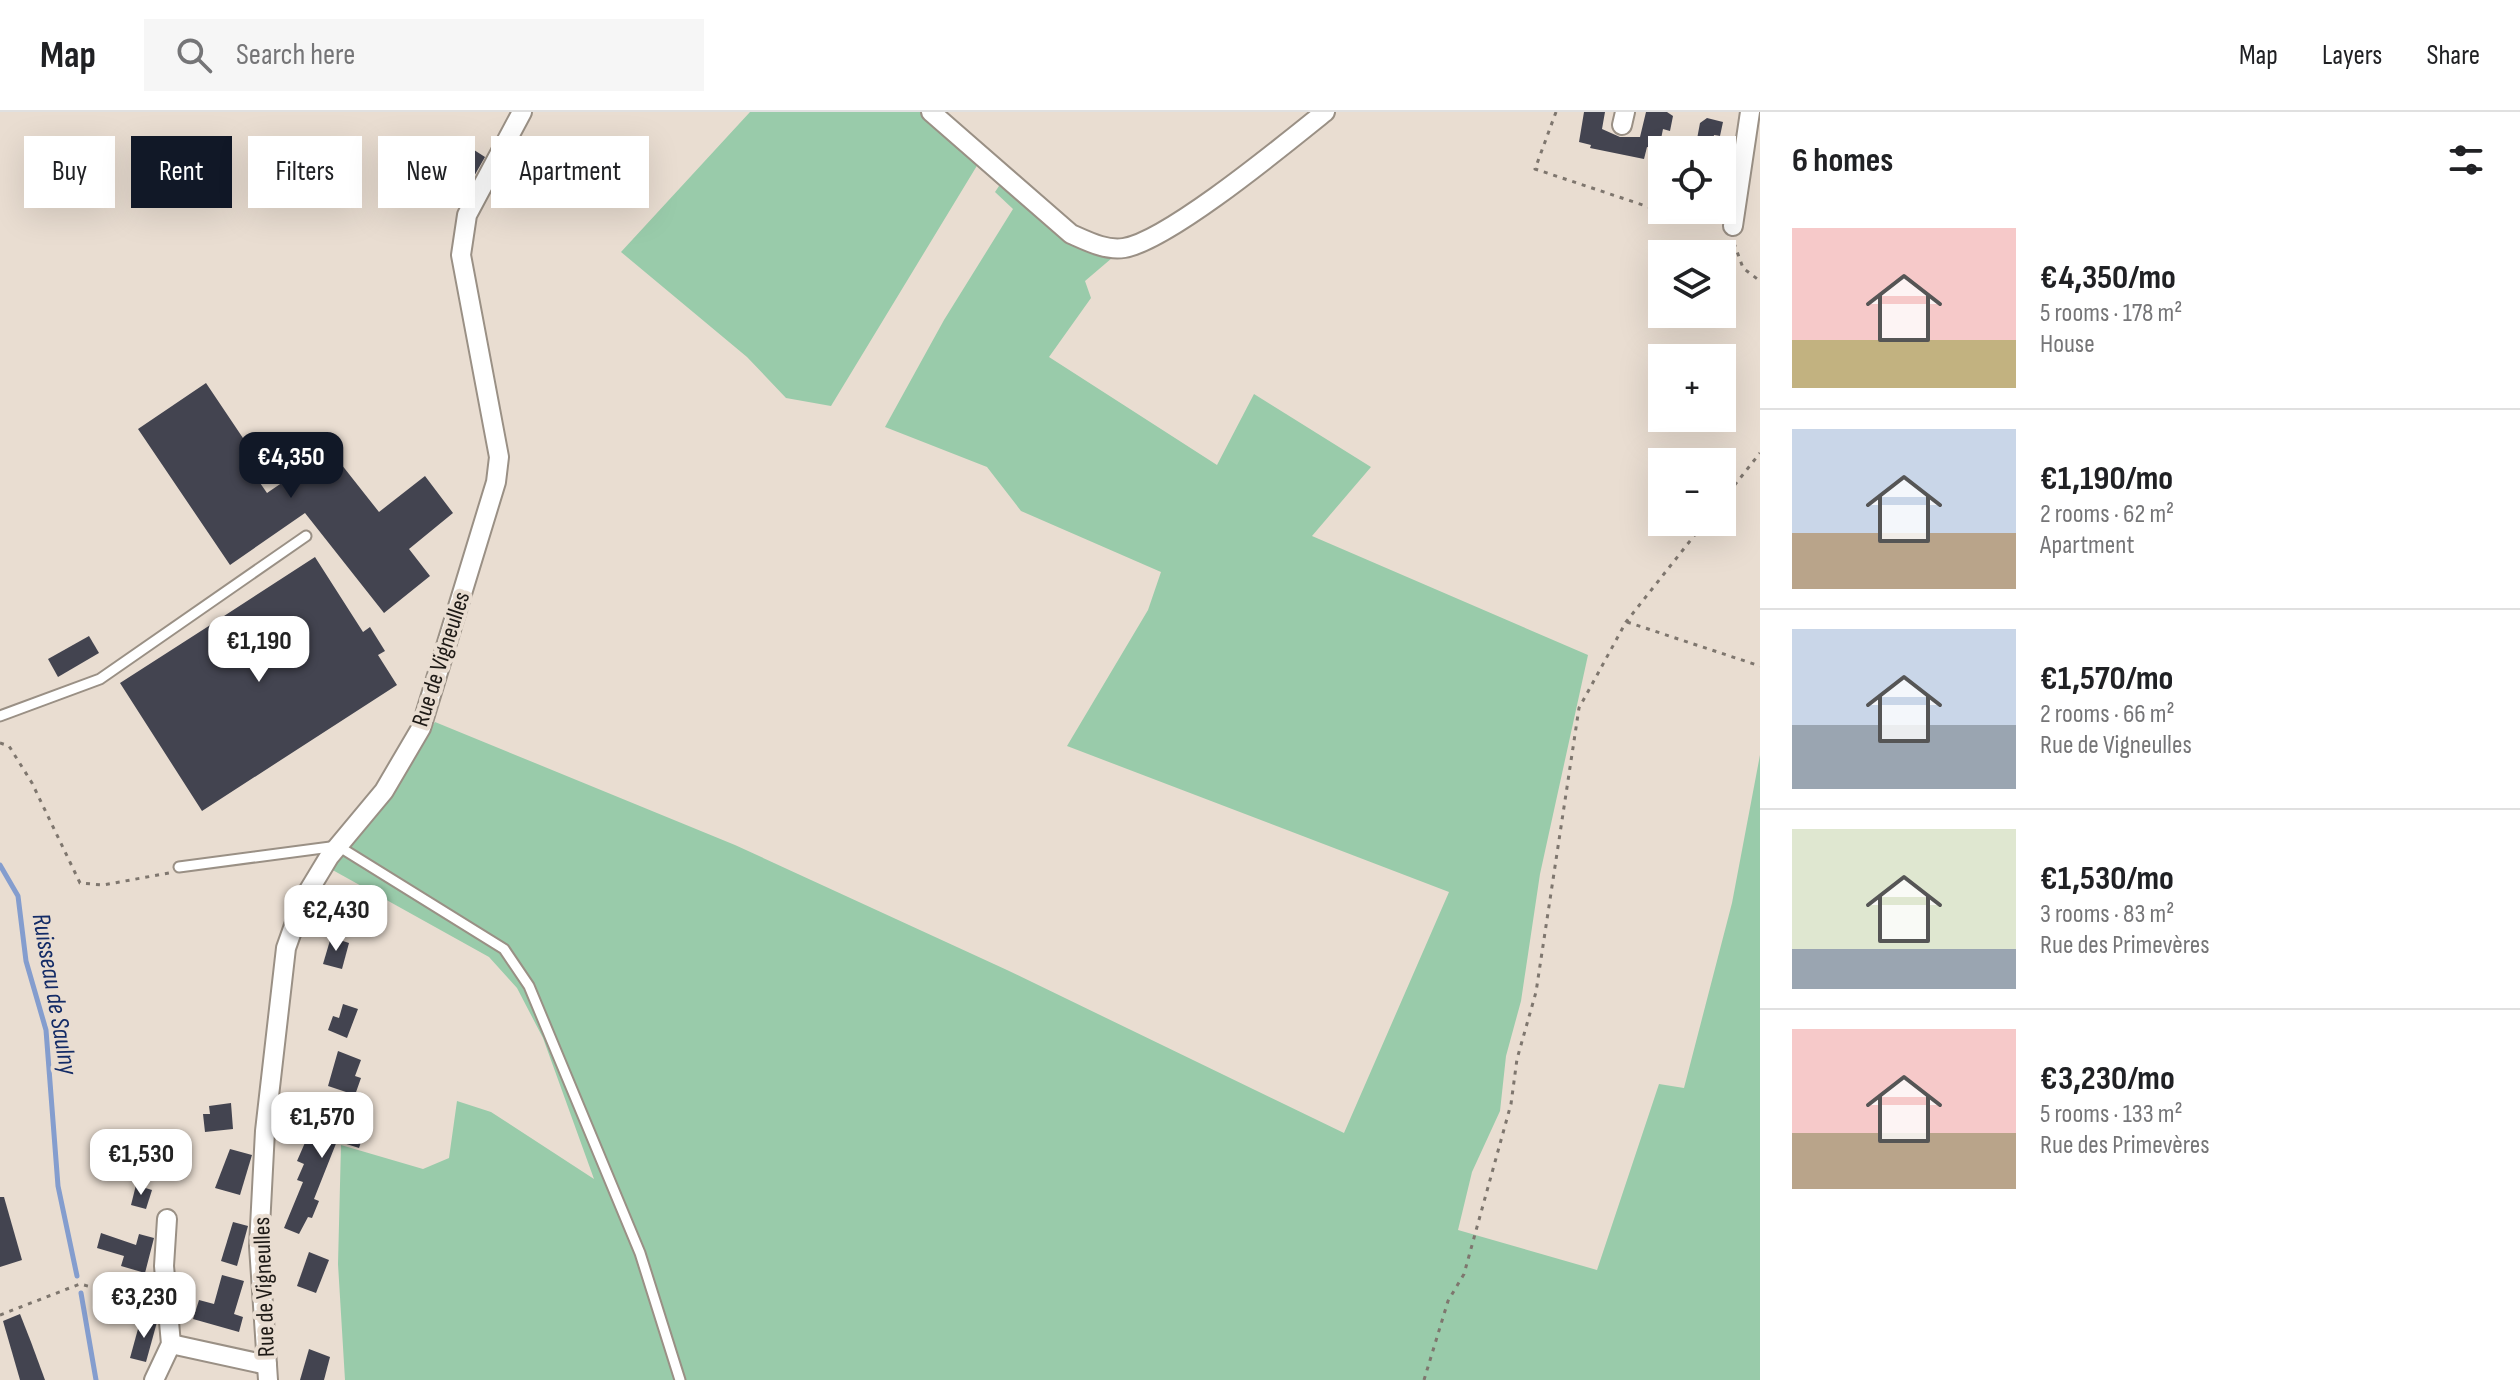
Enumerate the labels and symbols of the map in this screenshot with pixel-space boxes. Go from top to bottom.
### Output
pin: €4,350 [226,432,356,500]
street label: Rue de Vigneulles [406,588,476,730]
pin: €1,190 [194,616,324,684]
pin: €2,430 [271,885,401,953]
water label: Ruisseau de Saulny [25,911,84,1078]
pin: €1,570 [257,1092,387,1160]
pin: €1,530 [76,1129,206,1197]
street label: Rue de Vigneulles [247,1217,281,1357]
pin: €3,230 [79,1272,209,1340]

